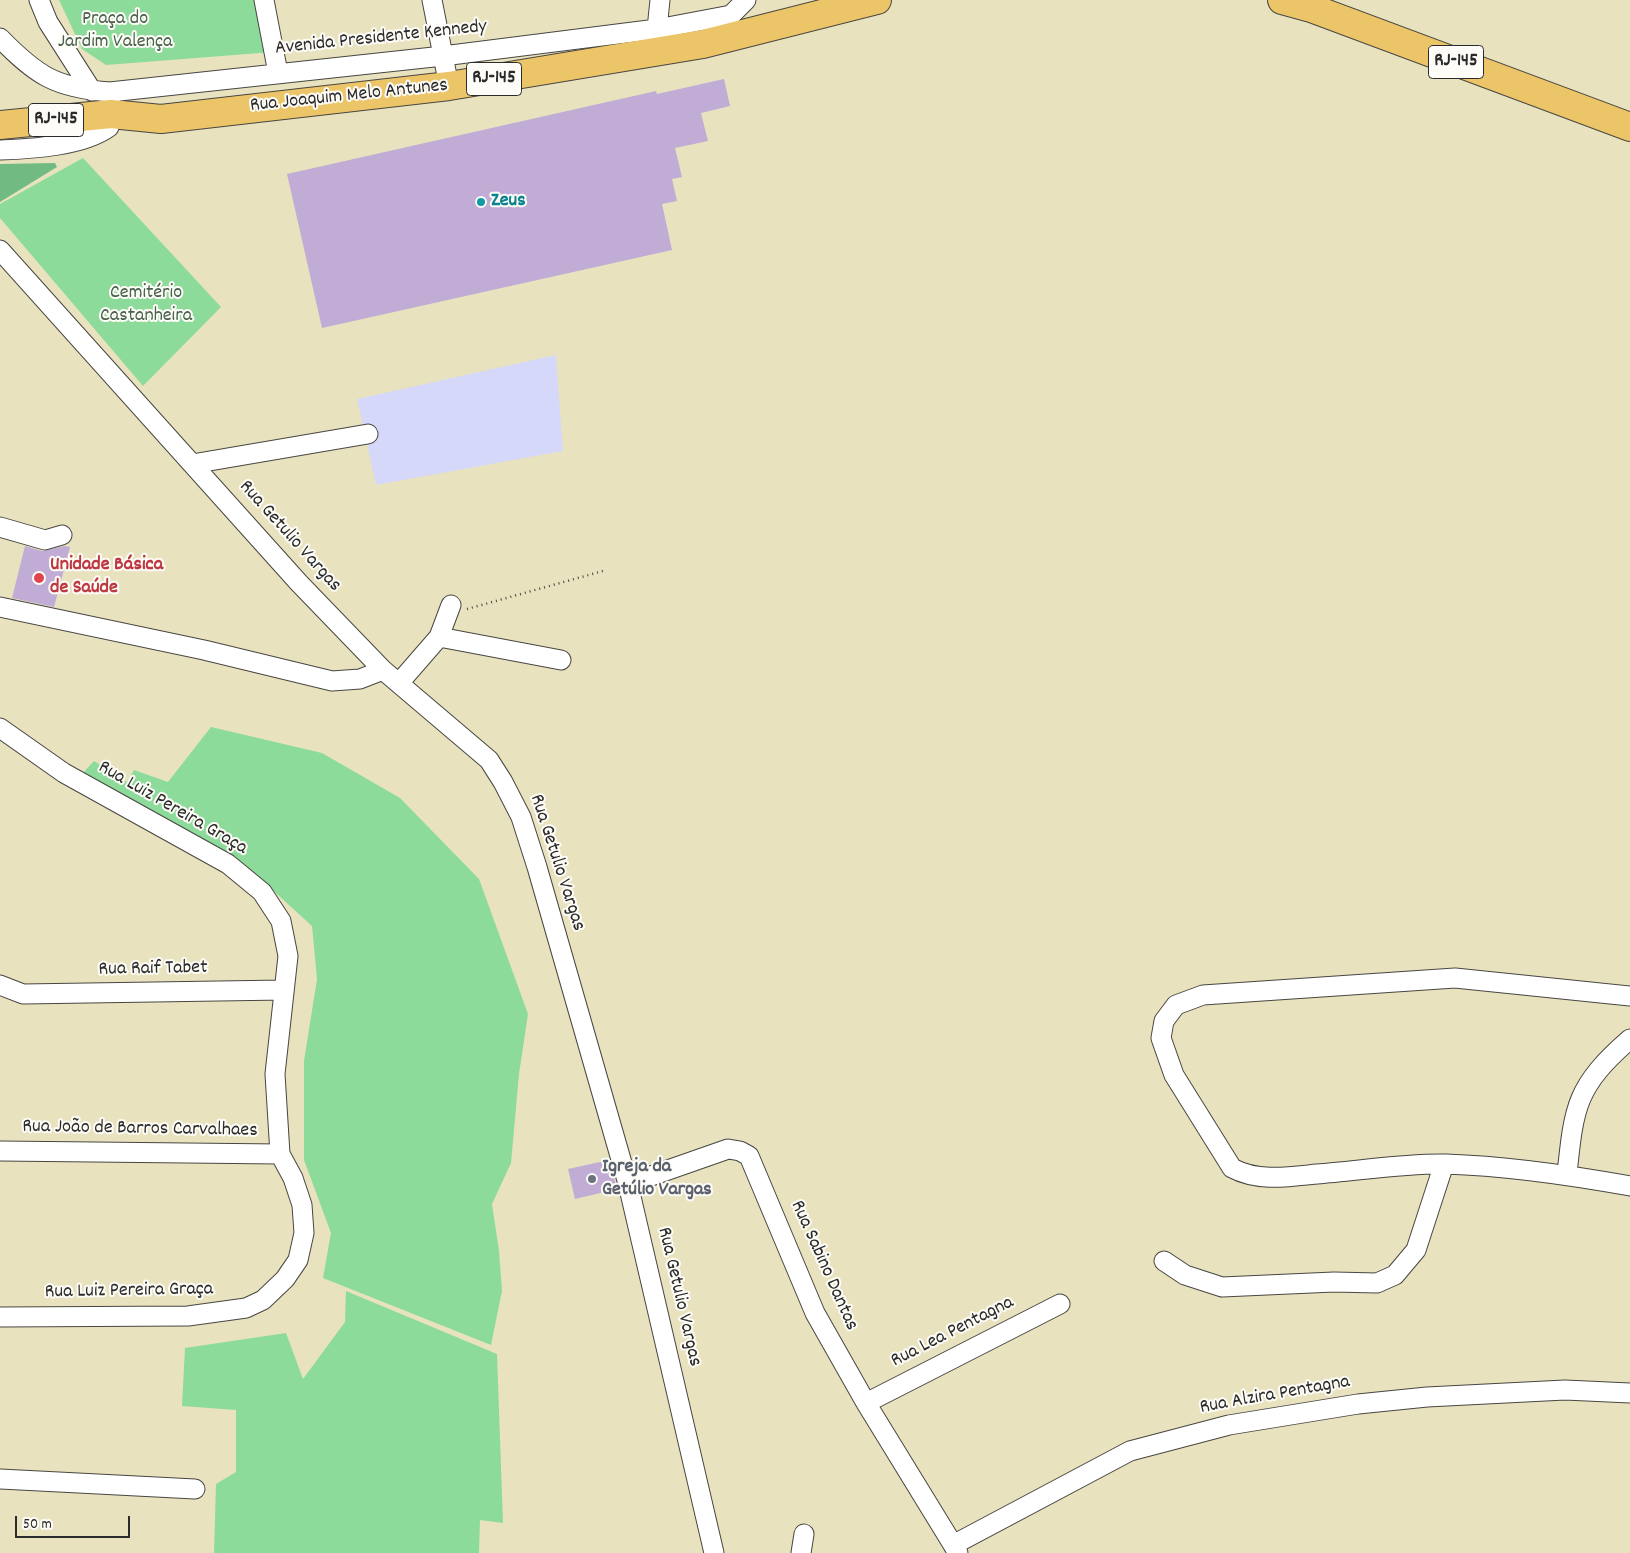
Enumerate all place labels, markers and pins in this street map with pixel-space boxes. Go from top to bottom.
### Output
place label: Zeus [491,190,526,214]
marker: Zeus [475,196,487,208]
place label: Unidade Básica de Saúde [50,554,163,601]
marker: Unidade Básica de Saúde [32,571,46,585]
place label: Igreja da Getúlio Vargas [602,1156,712,1203]
marker: Igreja da Getúlio Vargas [586,1173,598,1185]

